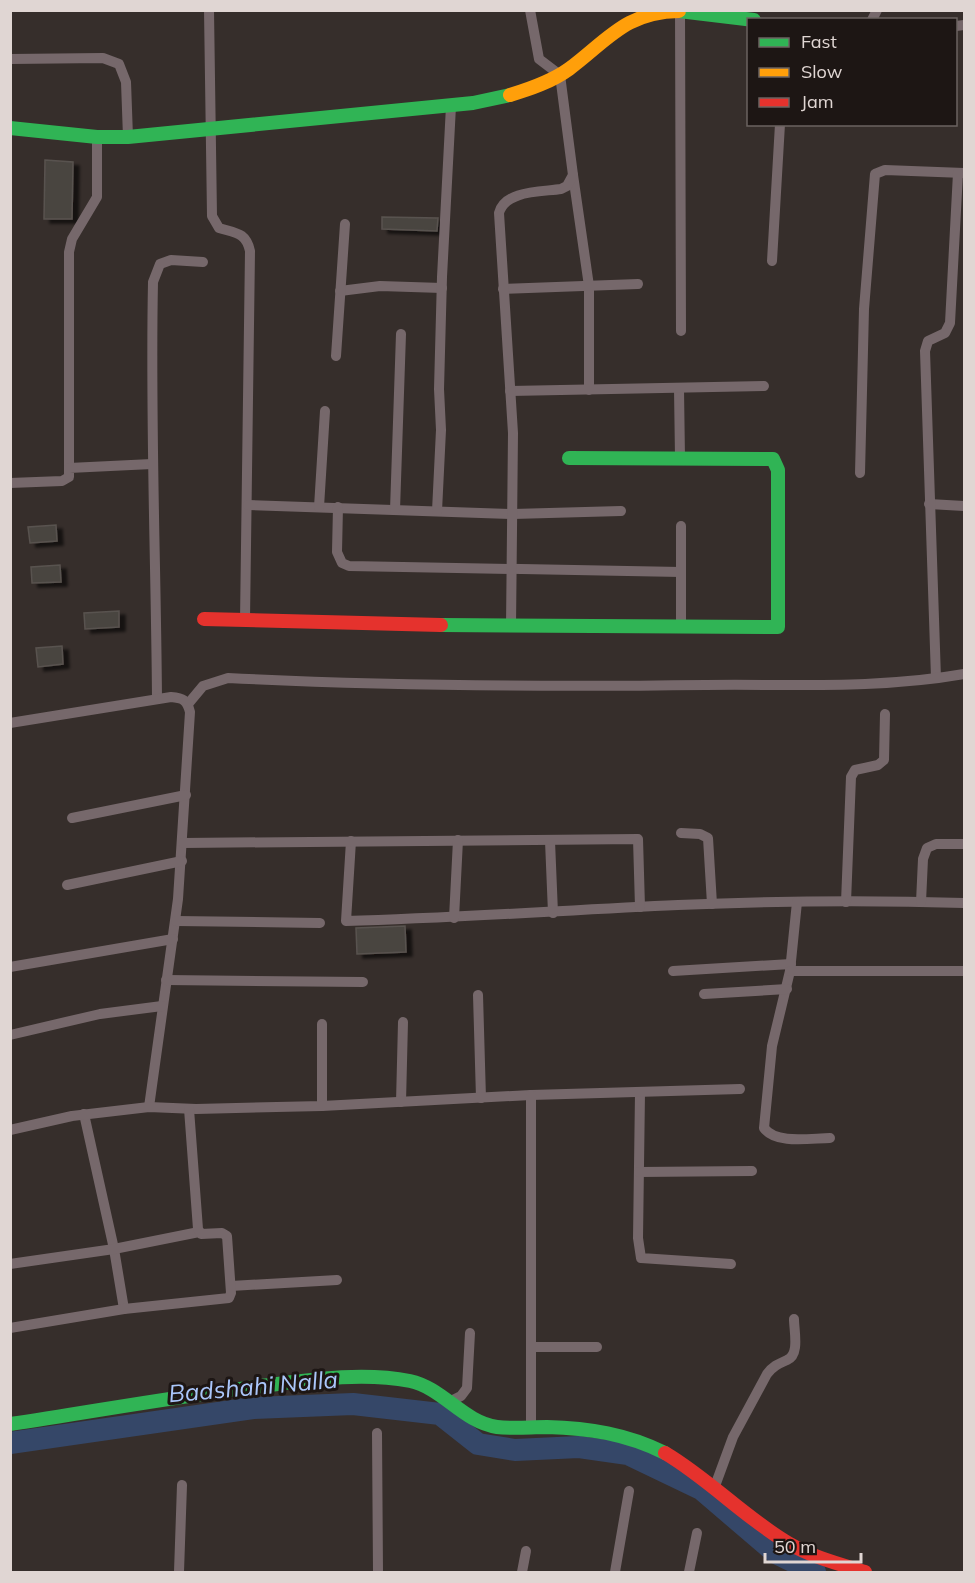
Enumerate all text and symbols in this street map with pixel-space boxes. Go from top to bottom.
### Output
legend [747,18,957,126]
text: Fast [801,30,837,53]
text: Slow [801,60,843,83]
text: Jam [801,90,834,113]
water label: Badshahi Nalla [167,1364,339,1408]
scale bar [765,1526,861,1564]
text: 50 m [774,1535,816,1558]

